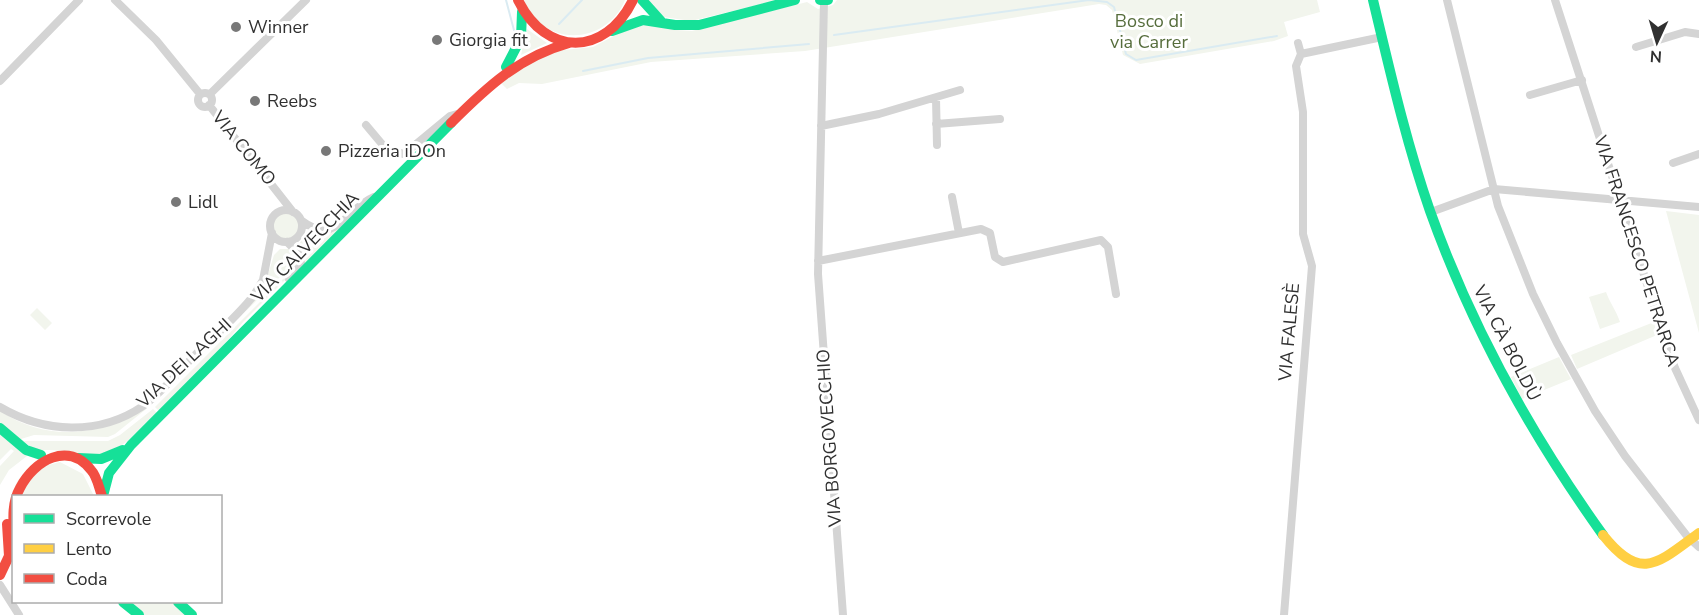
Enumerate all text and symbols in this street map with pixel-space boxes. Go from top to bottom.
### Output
park label: Bosco di via Carrer [1110,9,1188,54]
north arrow [1627,12,1687,72]
place label: Winner [248,15,309,39]
marker: Winner [229,20,243,34]
place label: Giorgia fit [449,28,529,52]
marker: Giorgia fit [430,33,444,47]
text: N [1649,45,1663,67]
place label: Reebs [267,89,317,113]
marker: Reebs [248,94,262,108]
street label: VIA COMO [206,105,281,190]
street label: VIA FRANCESCO PETRARCA [1588,132,1686,369]
place label: Pizzeria iDOn [338,139,446,163]
marker: Pizzeria iDOn [319,144,333,158]
street label: VIA CALVECCHIA [245,186,364,309]
place label: Lidl [188,190,218,214]
marker: Lidl [169,195,183,209]
street label: VIA CÀ BOLDÙ [1467,280,1546,405]
street label: VIA FALESÈ [1273,282,1305,383]
street label: VIA DEI LAGHI [131,313,237,414]
street label: VIA BORGOVECCHIO [811,348,847,529]
legend [12,495,222,603]
text: Scorrevole [66,507,151,531]
text: Lento [66,537,112,561]
text: Coda [66,567,108,591]

